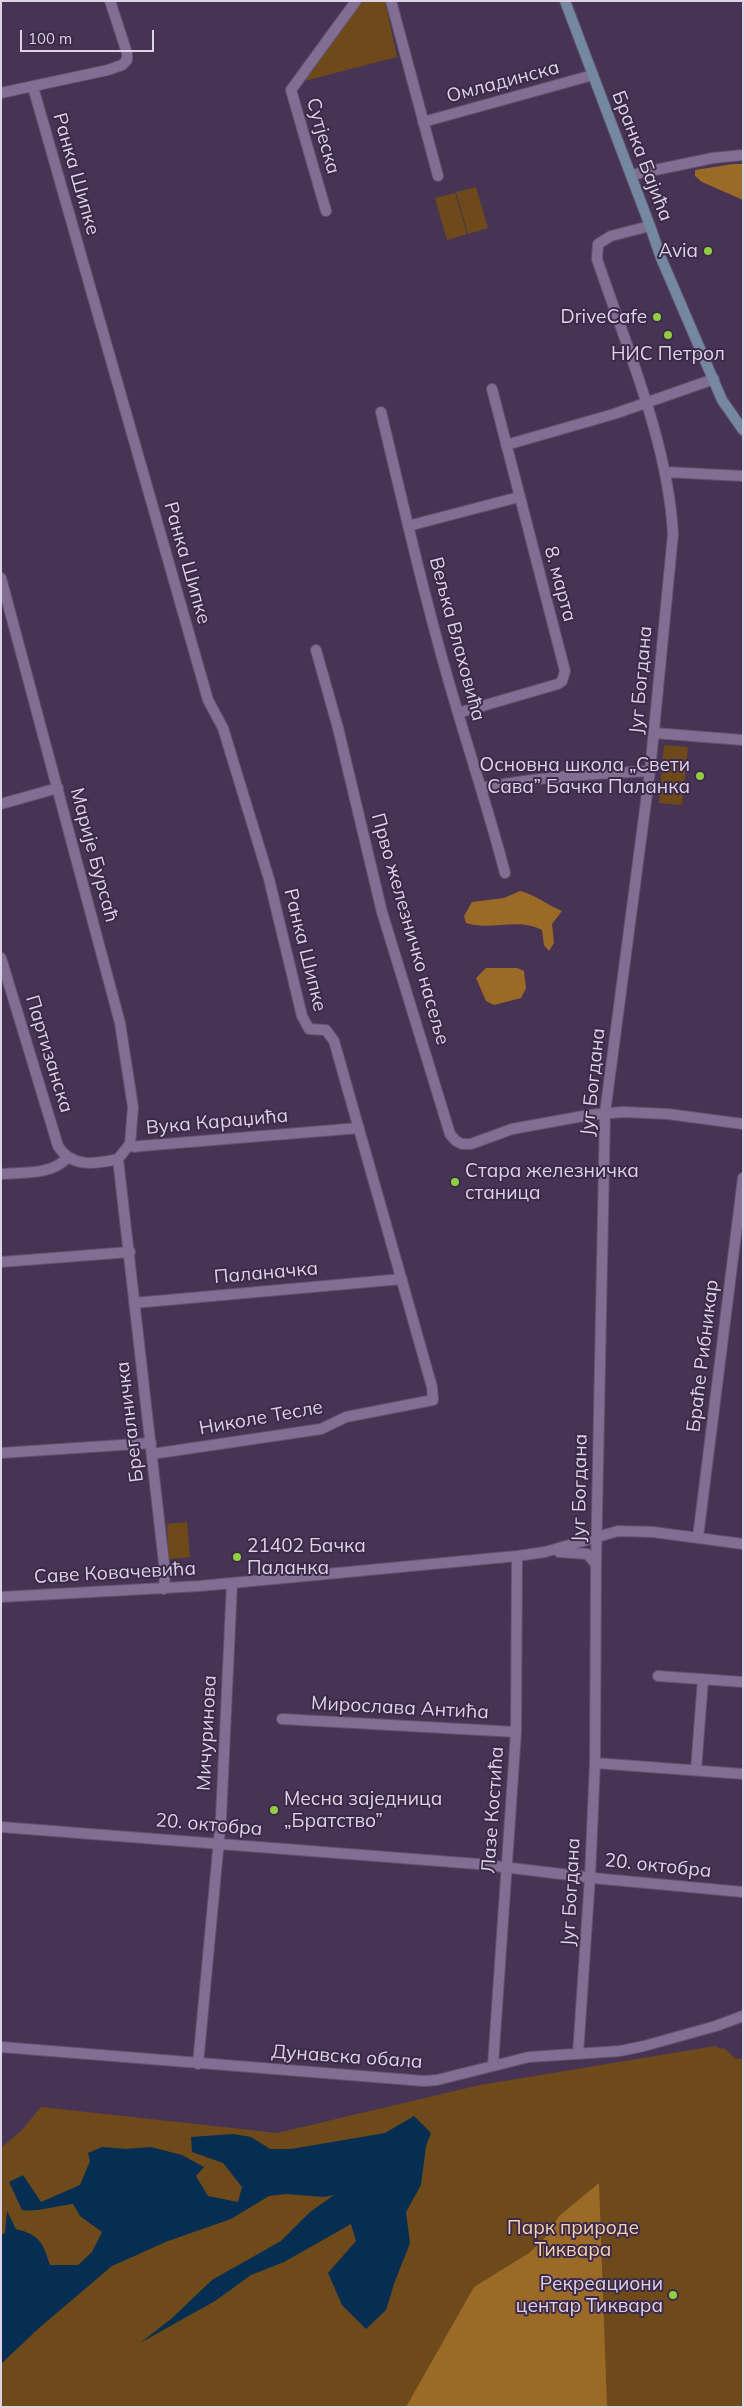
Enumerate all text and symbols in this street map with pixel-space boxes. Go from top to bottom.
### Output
scale bar [22,20,156,52]
text: 100 m [28,29,72,48]
street label: Омладинска [444,56,562,108]
street label: Бранка Бајића [607,88,677,224]
street label: Сутјеска [301,95,345,177]
street label: Ранка Шипке [48,110,104,238]
place label: Avia [659,240,698,262]
marker: Avia [702,245,714,257]
place label: DriveCafe [561,306,647,328]
marker: DriveCafe [651,311,663,323]
marker: НИС Петрол [662,329,674,341]
place label: НИС Петрол [611,343,725,365]
street label: Ранка Шипке [159,499,215,627]
street label: 8. марта [539,544,581,624]
street label: Вељка Влаховића [424,554,490,724]
street label: Југ Богдана [625,625,657,735]
place label: Основна школа „Свети Сава” Бачка Паланка [480,754,690,798]
marker: Основна школа „Свети Сава” Бачка Паланка [694,770,706,782]
street label: Марије Бурсаћ [65,785,123,925]
street label: Прво железничко насеље [366,810,454,1048]
street label: Ранка Шипке [279,886,331,1014]
street label: Партизанска [20,992,78,1116]
street label: Југ Богдана [576,1027,610,1137]
street label: Вука Караџића [145,1104,289,1140]
place label: Стара железничка станица [465,1160,639,1204]
marker: Стара железничка станица [449,1176,461,1188]
street label: Паланачка [213,1257,319,1289]
street label: Браће Рибникар [682,1278,724,1434]
street label: Брегалничка [111,1360,149,1484]
street label: Николе Тесле [197,1396,325,1440]
street label: Југ Богдана [568,1434,592,1542]
place label: 21402 Бачка Паланка [247,1535,366,1579]
marker: 21402 Бачка Паланка [231,1551,243,1563]
street label: Саве Ковачевића [33,1557,197,1589]
street label: Мичуринова [193,1674,221,1792]
street label: Мирослава Антића [311,1692,489,1724]
street label: Лазе Костића [477,1746,509,1874]
place label: Месна заједница „Братство” [284,1788,442,1832]
marker: Месна заједница „Братство” [268,1804,280,1816]
street label: 20. октобра [155,1809,263,1841]
street label: Југ Богдана [557,1837,585,1947]
street label: 20. октобра [603,1849,713,1883]
street label: Дунавска обала [271,2040,423,2074]
park label: Парк природе Тиквара [507,2217,639,2261]
place label: Рекреациони центар Тиквара [516,2273,663,2317]
marker: Рекреациони центар Тиквара [667,2289,679,2301]

